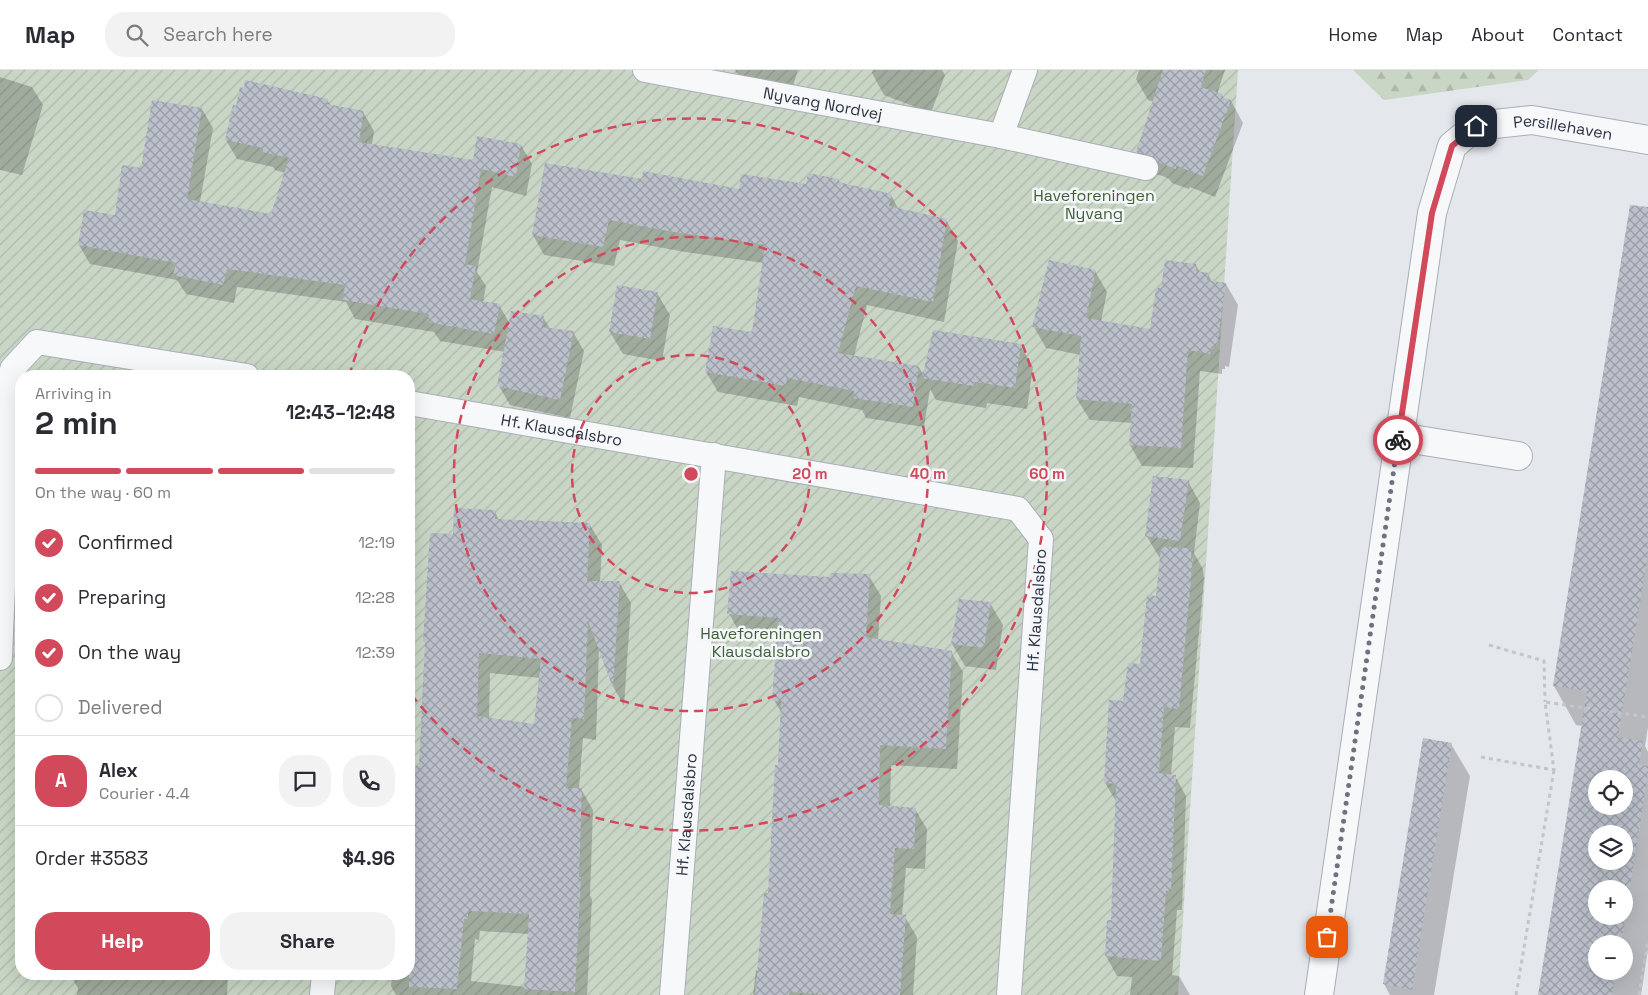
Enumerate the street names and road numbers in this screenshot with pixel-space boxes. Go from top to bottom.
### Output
street label: Nyvang Nordvej [762,82,884,125]
street label: Persillehaven [1512,110,1614,145]
street label: Hf. Klausdalsbro [499,409,624,451]
street label: Hf. Klausdalsbro [1022,548,1051,672]
street label: Hf. Klausdalsbro [671,752,702,877]

